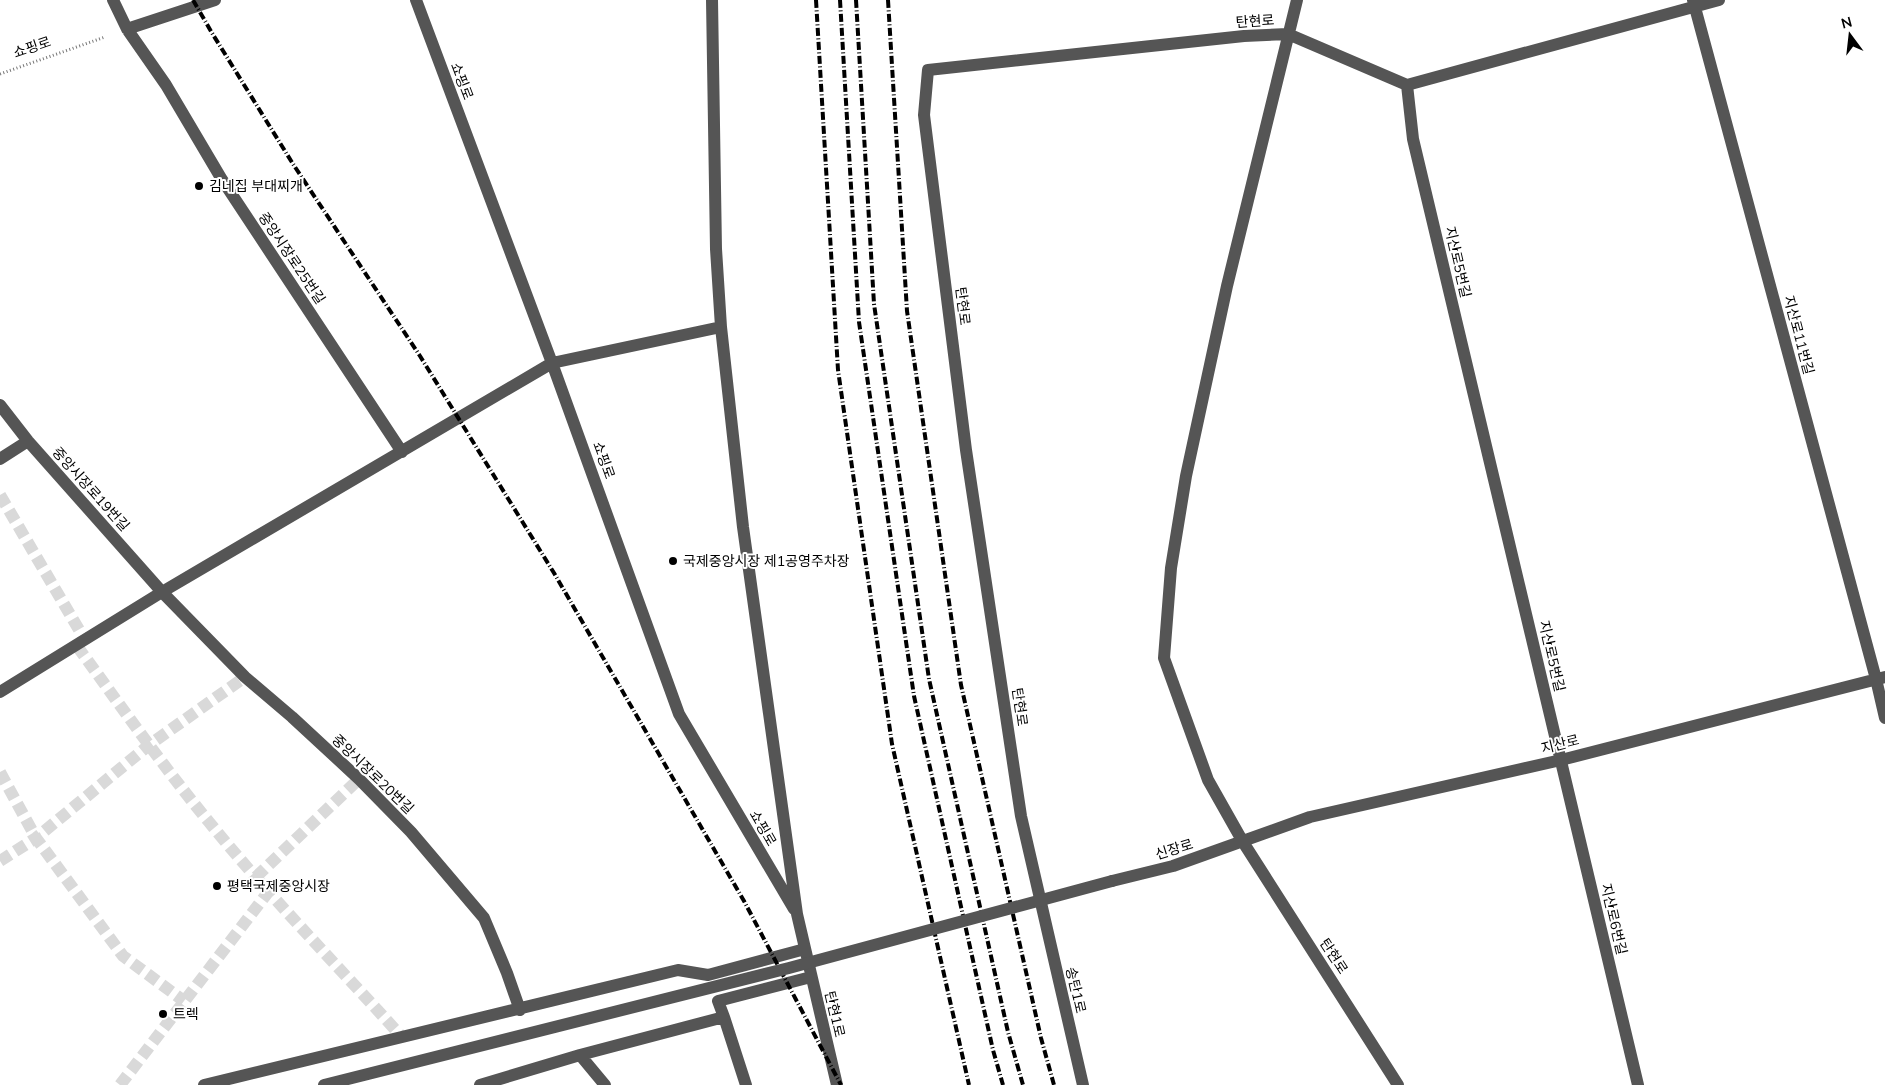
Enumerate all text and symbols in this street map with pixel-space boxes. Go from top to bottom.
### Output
north arrow [1825,10,1875,60]
street label: 탄현로 [1235,11,1275,31]
text: N [1839,12,1854,33]
street label: 쇼핑로 [11,32,53,62]
street label: 쇼핑로 [447,60,477,102]
place label: 김네집 부대찌개 [209,177,303,195]
marker: 김네집 부대찌개 [193,180,205,192]
street label: 중앙시장로25번길 [255,209,329,307]
street label: 지산로5번길 [1441,225,1475,299]
street label: 탄현로 [952,286,974,326]
street label: 지산로11번길 [1780,293,1818,377]
street label: 쇼핑로 [589,439,619,481]
street label: 중앙시장로19번길 [49,443,133,535]
place label: 국제중앙시장 제1공영주차장 [683,552,850,570]
marker: 국제중앙시장 제1공영주차장 [667,555,679,567]
street label: 지산로5번길 [1535,619,1569,693]
street label: 탄현로 [1008,687,1032,728]
street label: 중앙시장로20번길 [328,730,418,818]
street label: 지산로 [1539,731,1581,757]
street label: 쇼핑로 [746,807,781,849]
street label: 신장로 [1153,835,1195,863]
place label: 평택국제중앙시장 [227,877,330,895]
marker: 평택국제중앙시장 [211,880,223,892]
street label: 지산로6번길 [1597,882,1631,956]
street label: 탄현로 [1316,935,1352,977]
street label: 송탄1로 [1062,965,1090,1015]
street label: 탄현1로 [821,989,849,1039]
place label: 트렉 [173,1005,199,1023]
marker: 트렉 [157,1008,169,1020]

